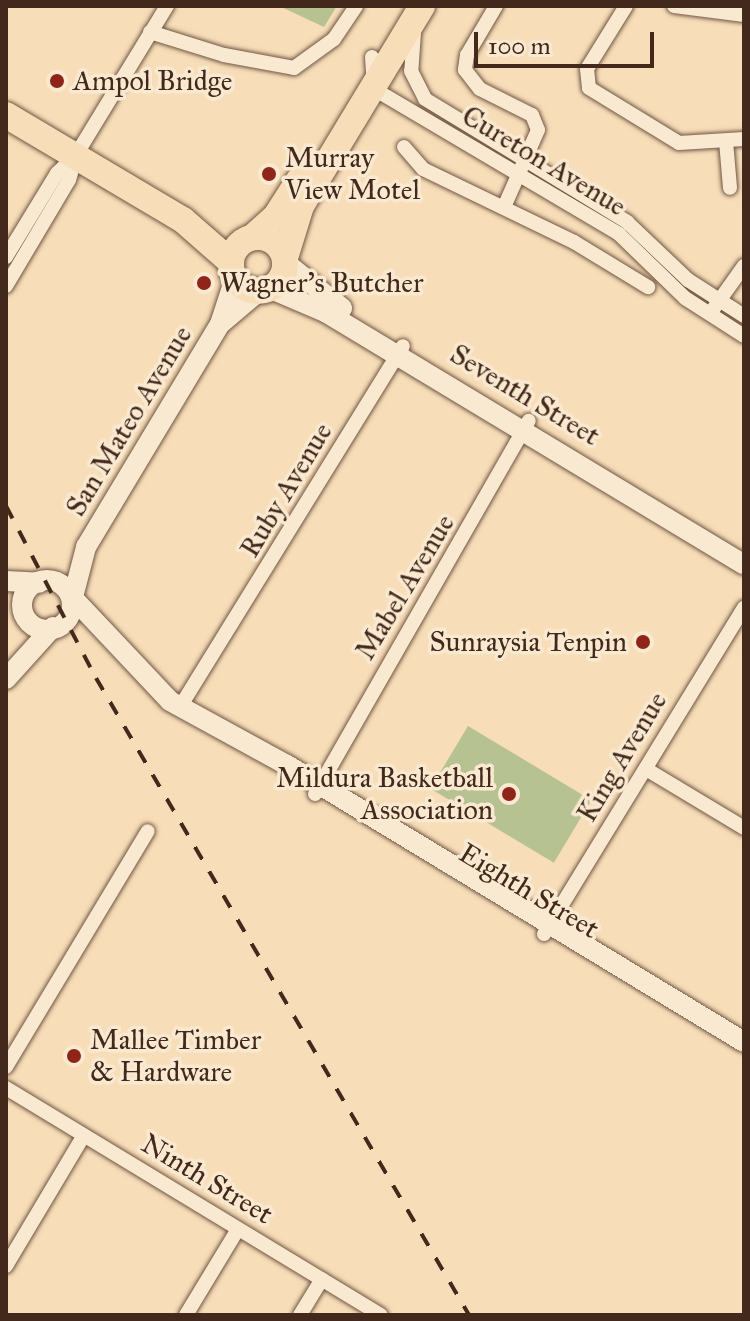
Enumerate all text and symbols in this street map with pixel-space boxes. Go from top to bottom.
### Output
scale bar [478,16,658,66]
text: 100 m [488,31,551,61]
place label: Ampol Bridge [73,64,232,98]
marker: Ampol Bridge [48,72,66,90]
street label: Cureton Avenue [456,99,632,223]
place label: Murray View Motel [285,141,420,207]
marker: Murray View Motel [260,165,278,183]
place label: Wagner's Butcher [220,266,423,300]
marker: Wagner's Butcher [195,274,213,292]
street label: San Mateo Avenue [59,320,199,522]
street label: Seventh Street [444,337,606,453]
street label: Ruby Avenue [233,417,339,563]
street label: Mabel Avenue [348,508,462,666]
place label: Sunraysia Tenpin [429,625,627,659]
marker: Sunraysia Tenpin [634,633,652,651]
street label: King Avenue [570,686,674,828]
place label: Mildura Basketball Association [276,761,493,827]
marker: Mildura Basketball Association [500,785,518,803]
street label: Eighth Street [453,836,605,946]
place label: Mallee Timber & Hardware [90,1023,261,1089]
marker: Mallee Timber & Hardware [65,1047,83,1065]
street label: Ninth Street [135,1127,279,1231]

